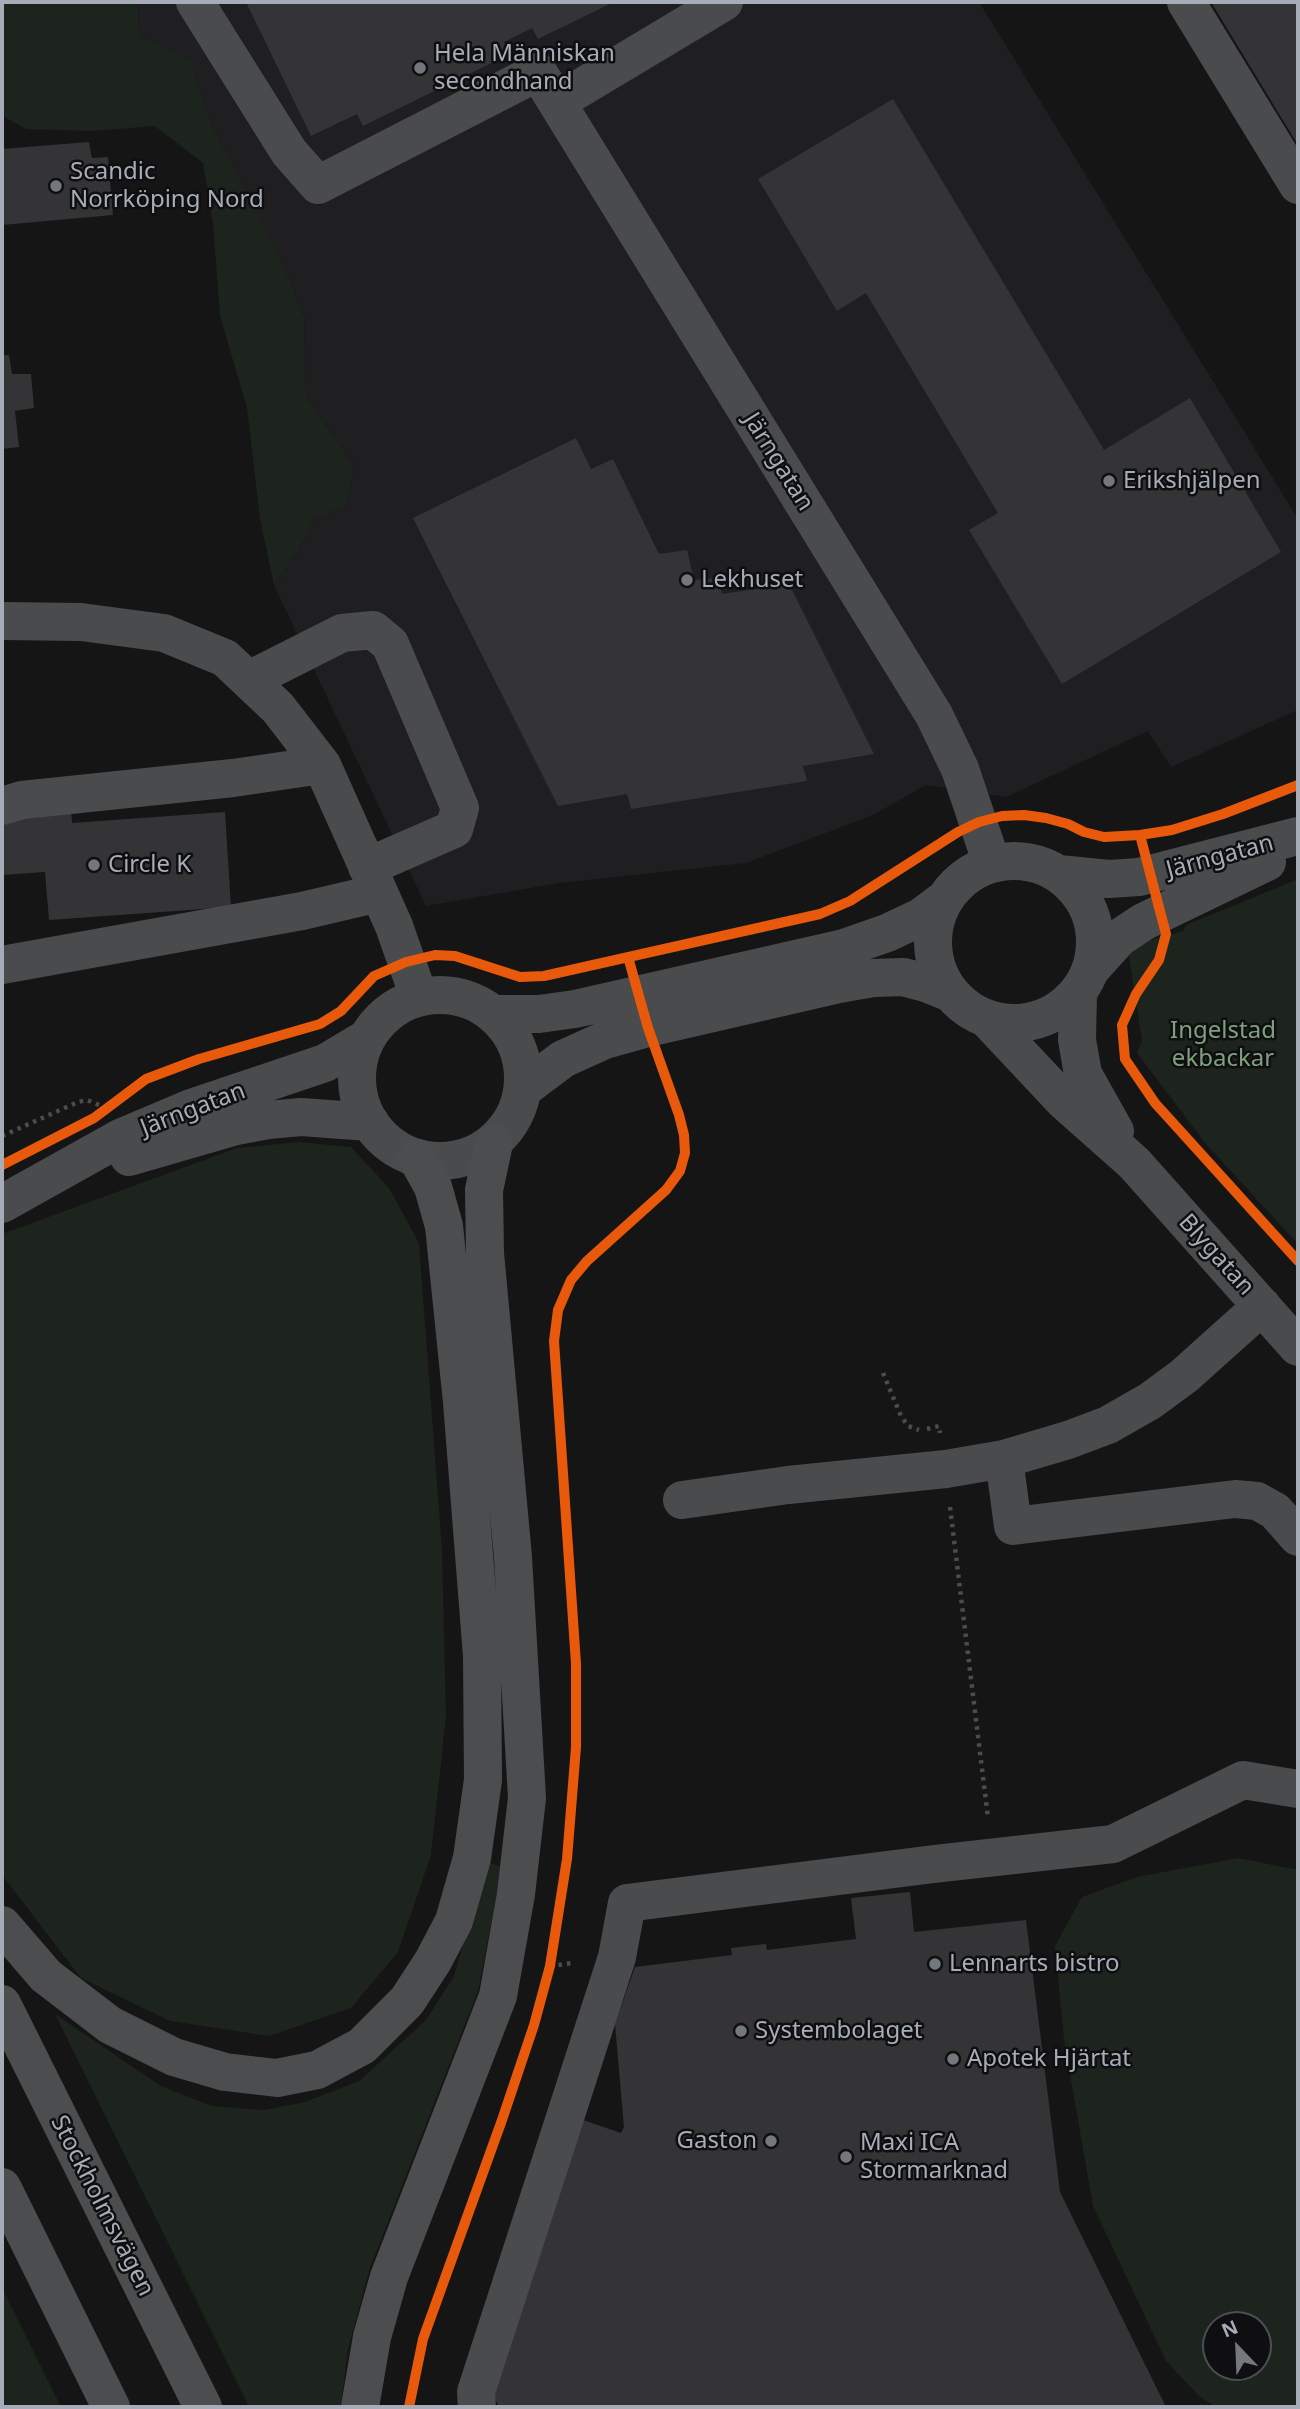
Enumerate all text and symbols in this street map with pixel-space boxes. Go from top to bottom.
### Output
place label: Hela Människan secondhand [434,40,615,96]
marker: Hela Människan secondhand [412,60,428,76]
place label: Scandic Norrköping Nord [70,158,264,214]
marker: Scandic Norrköping Nord [48,178,64,194]
street label: Järngatan [737,408,819,516]
place label: Erikshjälpen [1123,467,1261,495]
marker: Erikshjälpen [1101,473,1117,489]
place label: Lekhuset [701,566,803,594]
marker: Lekhuset [679,572,695,588]
street label: Järngatan [1163,829,1277,885]
place label: Circle K [108,851,191,879]
marker: Circle K [86,857,102,873]
park label: Ingelstad ekbackar [1170,1017,1276,1073]
street label: Järngatan [137,1077,249,1143]
street label: Blygatan [1172,1208,1260,1302]
place label: Lennarts bistro [949,1950,1120,1978]
marker: Lennarts bistro [927,1956,943,1972]
place label: Systembolaget [755,2017,922,2045]
marker: Systembolaget [733,2023,749,2039]
place label: Apotek Hjärtat [967,2045,1131,2073]
marker: Apotek Hjärtat [945,2051,961,2067]
street label: Stockholmsvägen [44,2111,160,2301]
place label: Gaston [677,2127,757,2155]
place label: Maxi ICA Stormarknad [860,2129,1008,2185]
marker: Gaston [763,2133,779,2149]
marker: Maxi ICA Stormarknad [838,2149,854,2165]
north arrow [1202,2311,1272,2381]
text: N [1217,2314,1242,2343]

